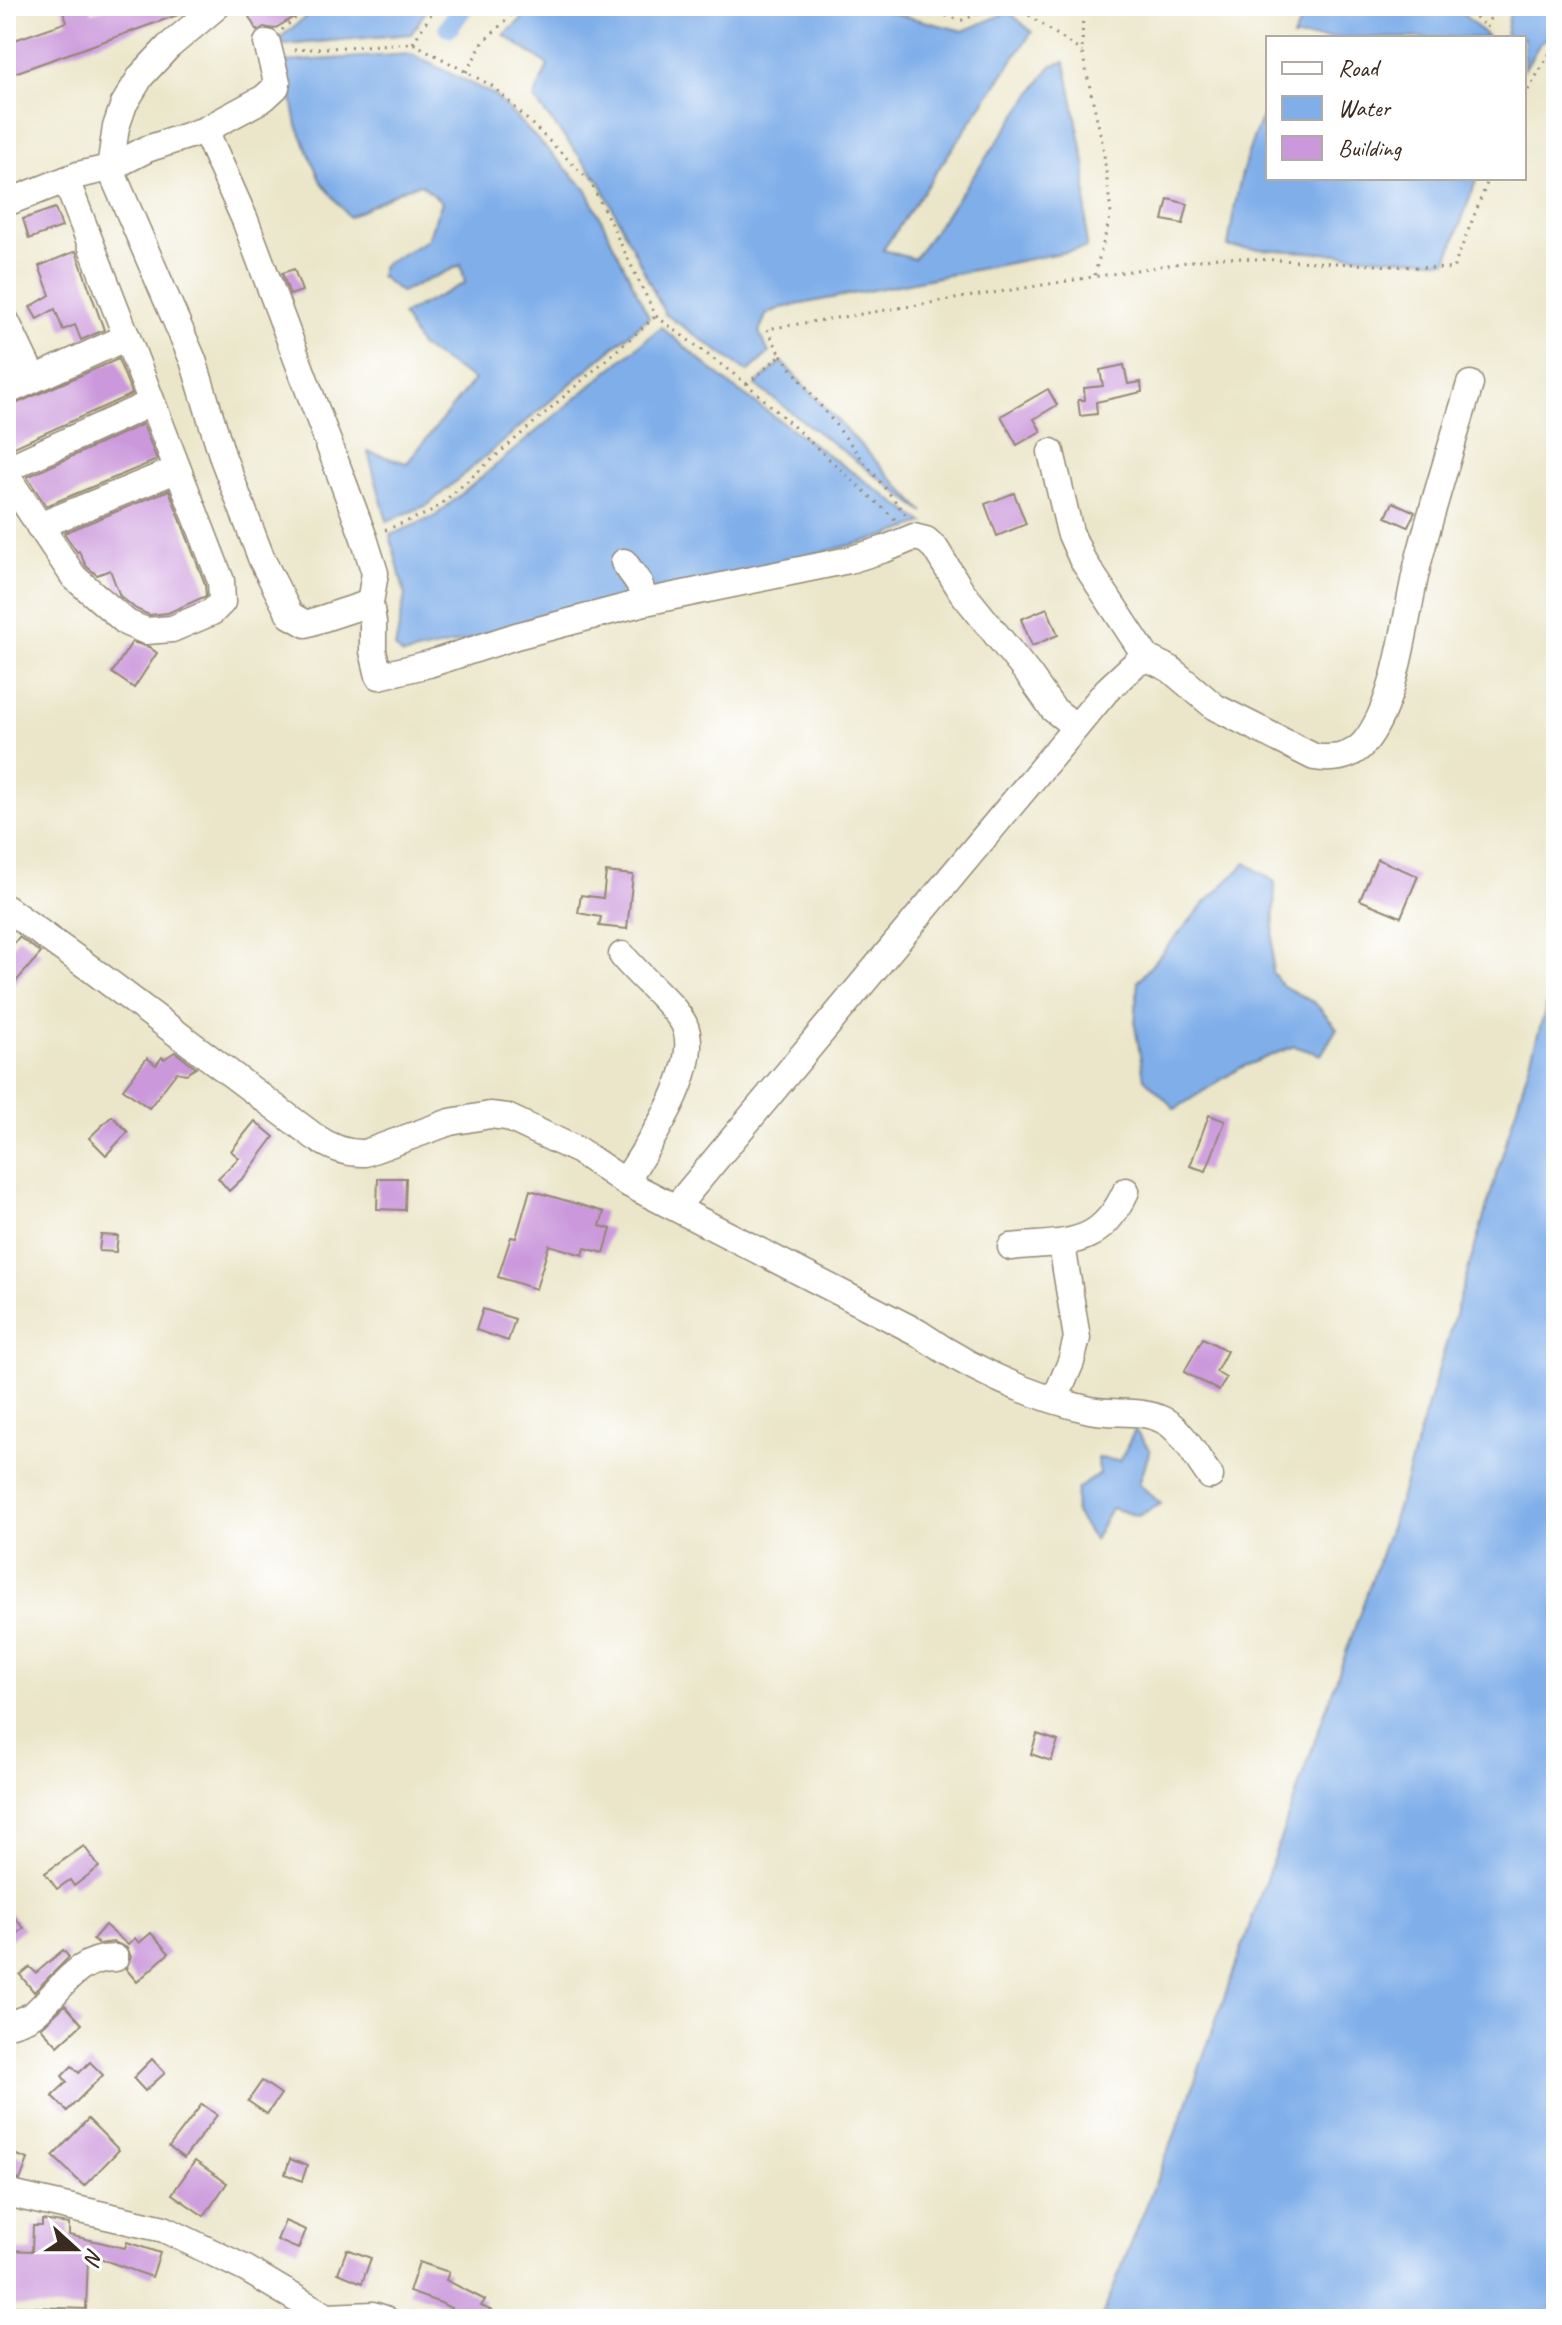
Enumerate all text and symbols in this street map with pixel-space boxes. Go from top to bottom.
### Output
legend [1266,36,1526,180]
text: Road [1338,53,1382,83]
text: Water [1338,93,1393,123]
text: Building [1338,133,1403,163]
north arrow [36,2209,116,2289]
text: N [77,2244,109,2270]

